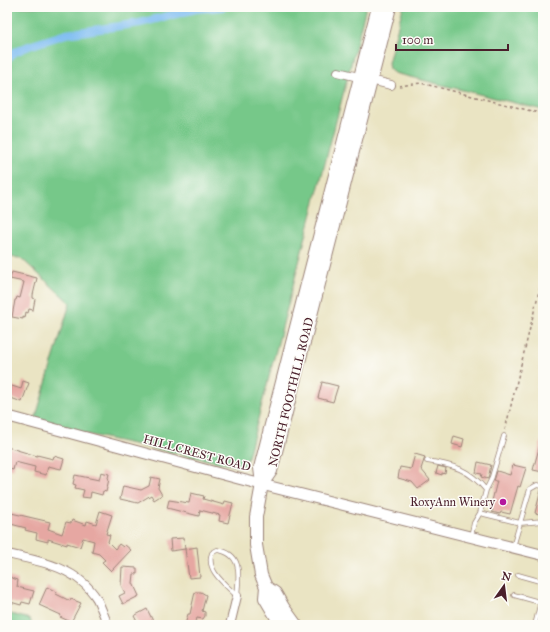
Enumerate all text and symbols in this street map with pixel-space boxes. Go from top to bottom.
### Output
scale bar [396,26,508,52]
text: 100 m [402,33,433,47]
street label: NORTH FOOTHILL ROAD [266,316,316,468]
street label: HILLCREST ROAD [142,432,252,474]
place label: RoxyAnn Winery [410,495,495,509]
marker: RoxyAnn Winery [498,497,508,507]
north arrow [484,566,524,606]
text: N [500,569,513,584]

